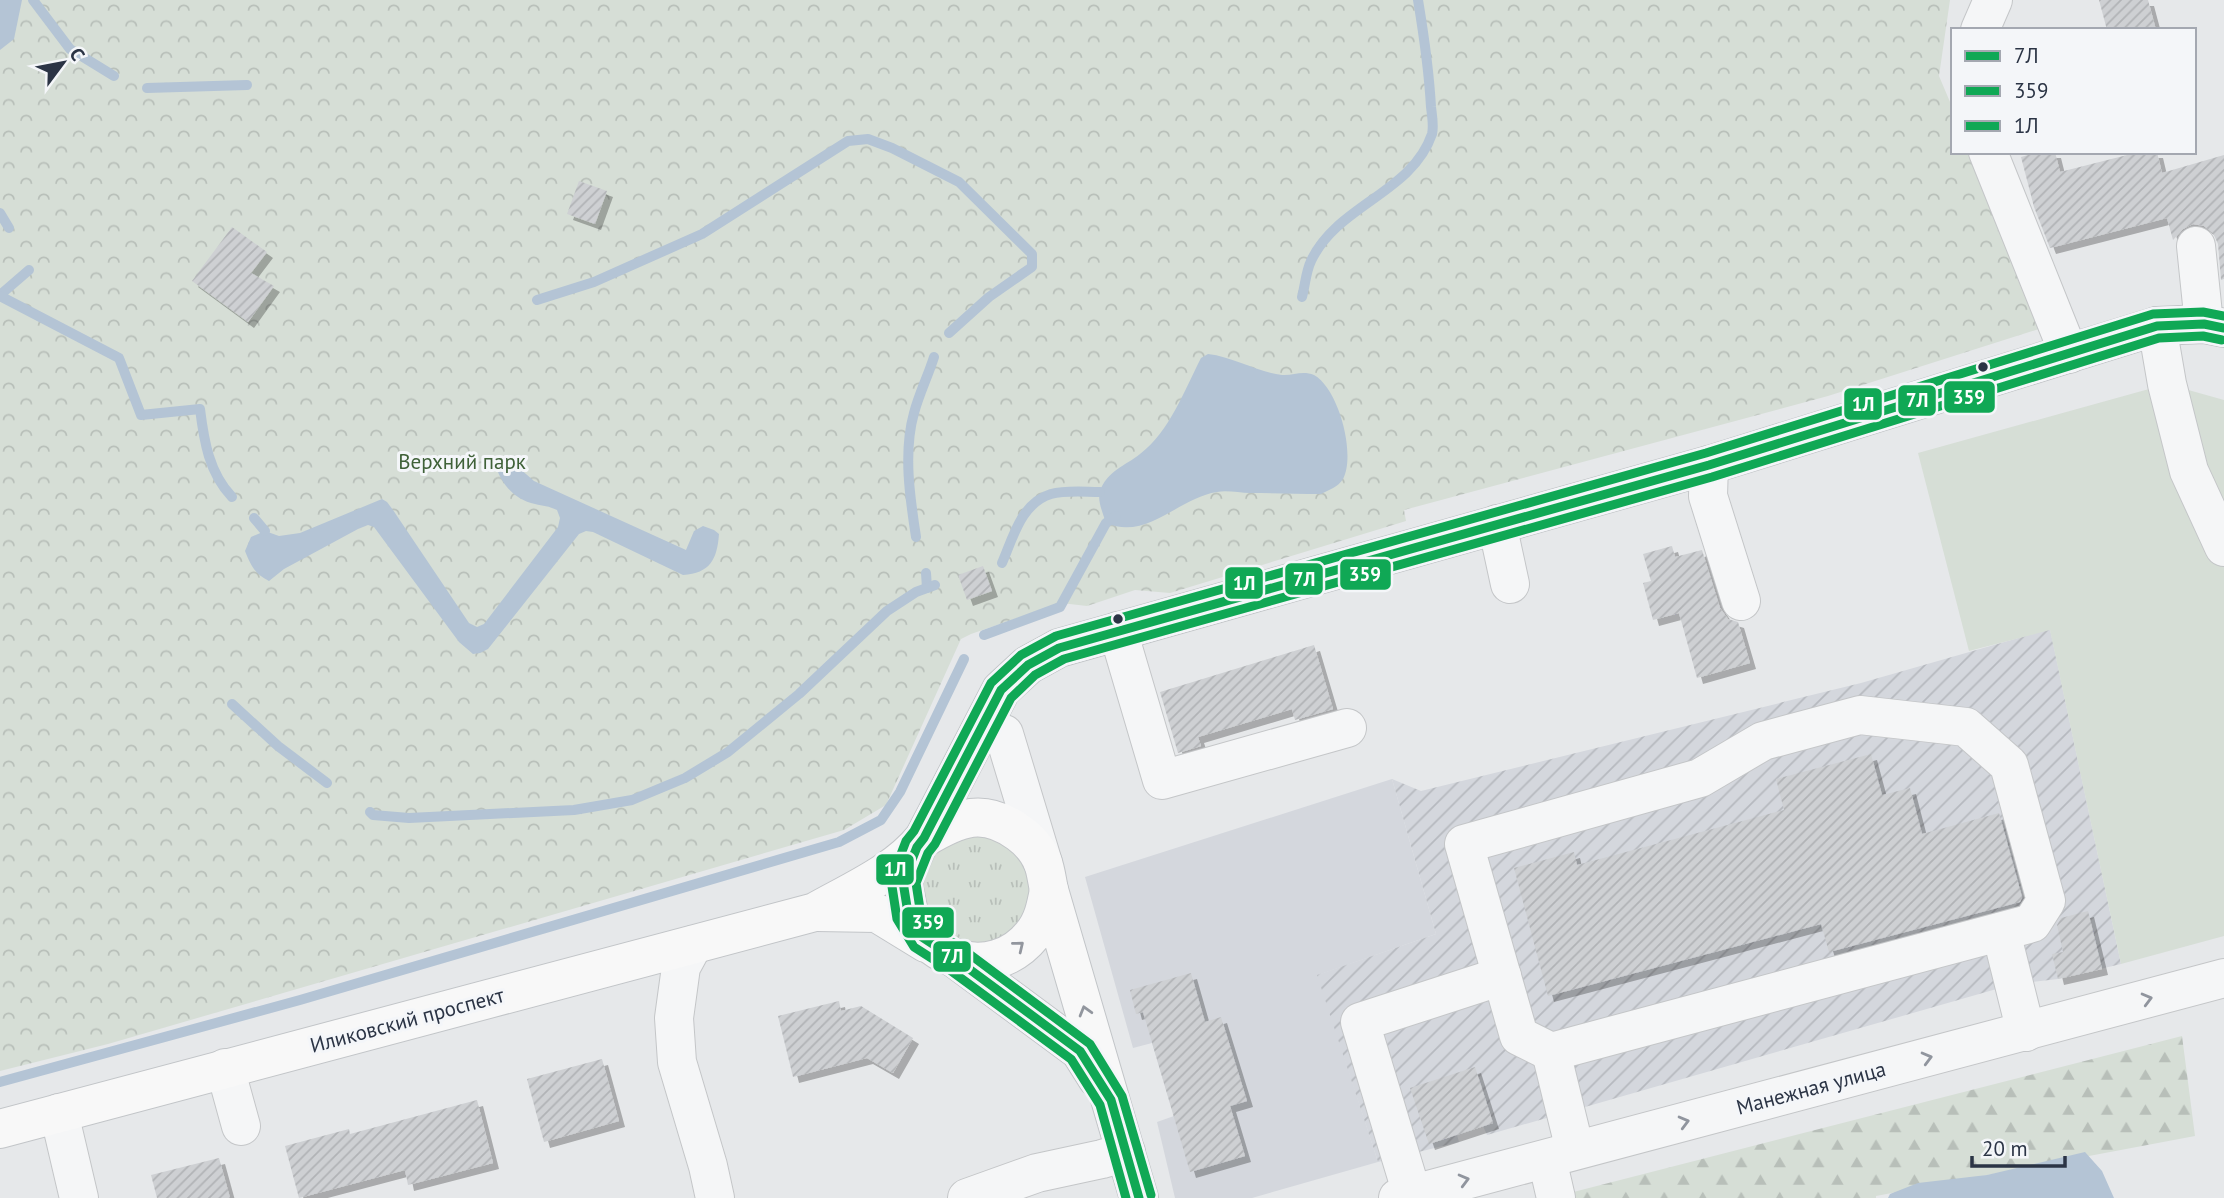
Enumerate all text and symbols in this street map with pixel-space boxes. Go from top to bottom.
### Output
north arrow [28,28,98,98]
legend [1951,28,2196,154]
text: 7Л [2014,42,2039,69]
text: С [64,43,91,65]
text: 359 [2014,77,2048,104]
text: 1Л [2014,112,2039,139]
unlabelled marker [1976,360,1990,374]
line badge: 359 [1943,380,1996,414]
line badge: 7Л [1897,384,1937,417]
text: 359 [1953,385,1985,409]
line badge: 1Л [1843,387,1883,421]
text: 7Л [1906,388,1928,412]
text: 1Л [1852,392,1874,416]
park label: Верхний парк [398,448,526,475]
line badge: 359 [1339,558,1392,591]
line badge: 7Л [1284,562,1324,596]
text: 359 [1349,562,1381,586]
line badge: 1Л [1224,566,1264,600]
text: 7Л [1293,567,1315,591]
text: 1Л [1233,571,1255,595]
unlabelled marker [1111,612,1125,626]
line badge: 1Л [875,853,915,886]
text: 1Л [884,857,906,881]
line badge: 359 [901,906,955,939]
text: 359 [912,910,944,934]
line badge: 7Л [932,940,972,973]
one-way arrow [1011,942,1024,954]
text: 7Л [941,944,963,968]
street label: Иликовский проспект [307,981,507,1059]
one-way arrow [2141,993,2153,1007]
one-way arrow [1078,1005,1093,1017]
one-way arrow [1921,1052,1933,1066]
street label: Манежная улица [1733,1055,1889,1121]
one-way arrow [1678,1116,1690,1130]
scale bar [1972,1124,2065,1168]
text: 20 m [1982,1135,2028,1162]
one-way arrow [1458,1174,1470,1189]

